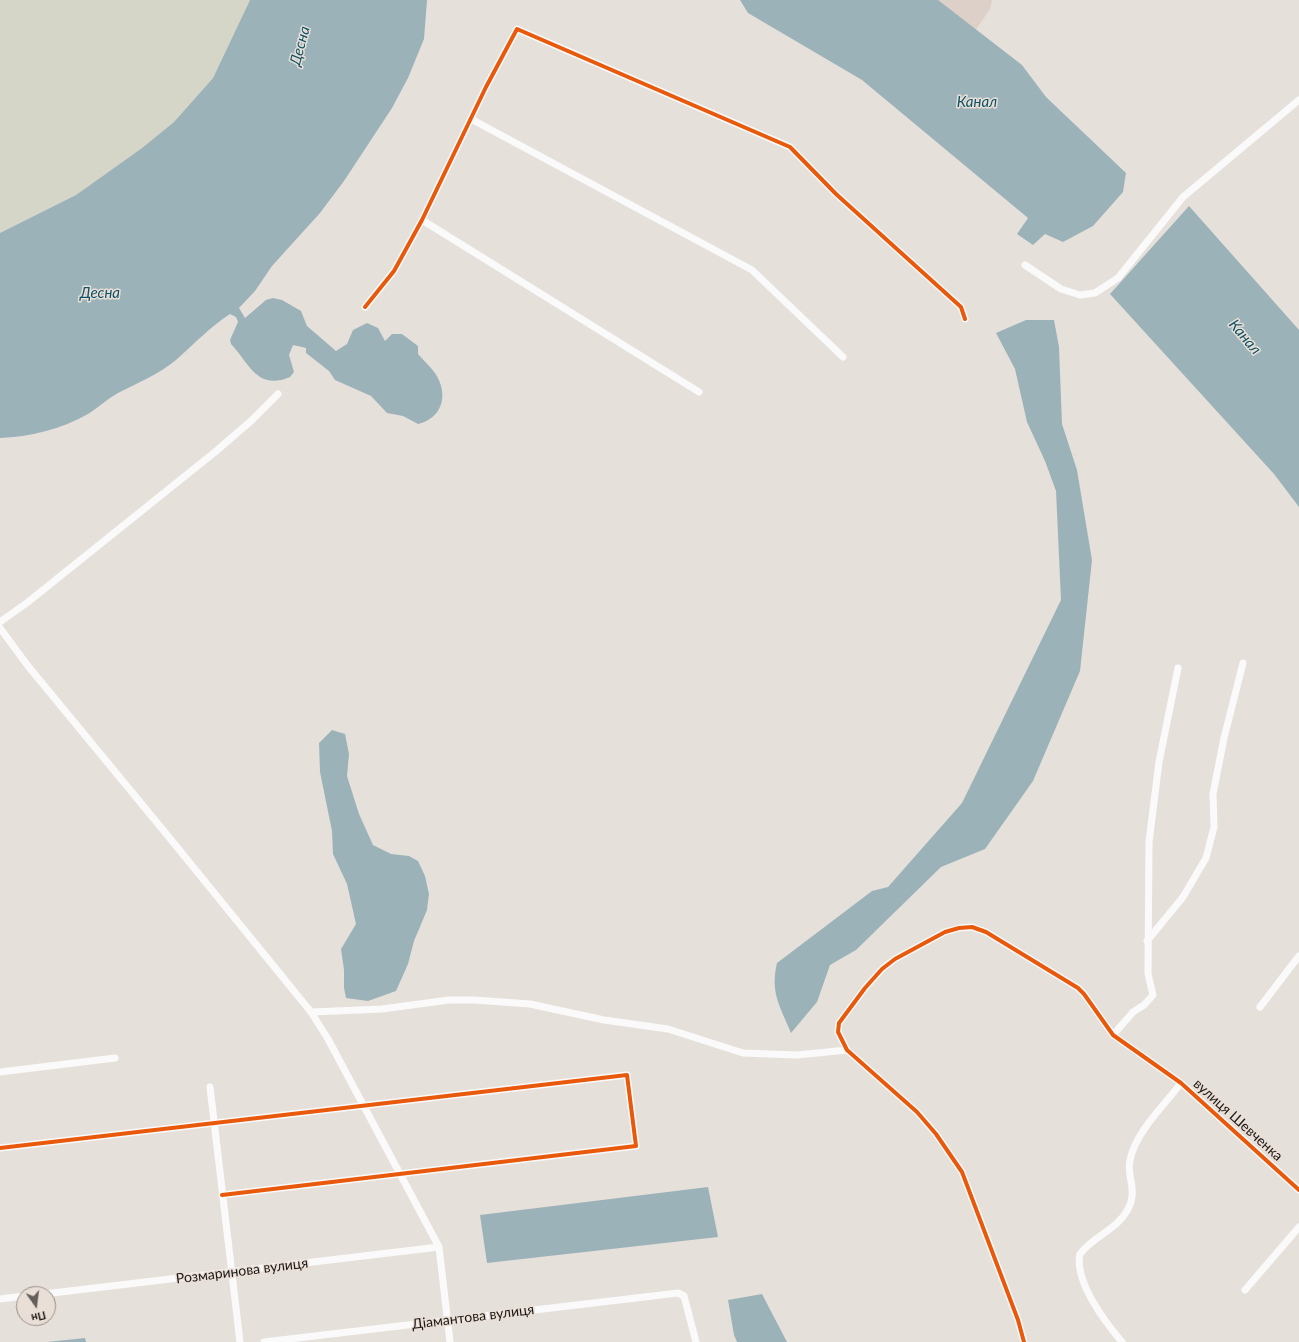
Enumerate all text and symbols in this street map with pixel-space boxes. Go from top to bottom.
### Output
water label: Десна [286,24,314,68]
water label: Канал [957,93,997,111]
water label: Десна [80,284,120,302]
water label: Канал [1225,316,1265,358]
street label: вулиця Шевченка [1190,1075,1286,1165]
street label: Розмаринова вулиця [175,1255,309,1287]
north arrow [16,1286,56,1326]
street label: Діамантова вулиця [411,1301,535,1333]
text: Пн [30,1309,47,1325]

